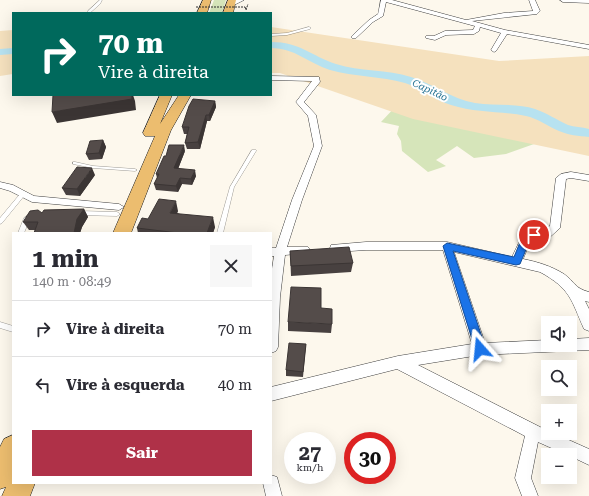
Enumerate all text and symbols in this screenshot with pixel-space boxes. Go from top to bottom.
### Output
text: 70 m [98,27,163,60]
icon: right [32,28,84,80]
text: Vire à direita [98,61,209,82]
water label: Capitão [411,77,450,103]
pin [517,218,551,252]
icon: arrive [523,224,545,246]
text: 1 min [32,245,99,273]
button: close [210,245,252,287]
text: 140 m · 08:49 [32,274,111,289]
map controls [541,316,577,484]
button: sound [541,316,577,352]
icon: right [32,318,54,340]
text: Vire à direita [66,320,164,338]
text: 70 m [218,320,252,338]
position arrow [459,328,501,370]
button: search [541,360,577,396]
icon: left [32,374,54,396]
text: Vire à esquerda [66,376,185,394]
text: 40 m [218,376,252,394]
button: + [541,404,577,440]
button: Sair [32,430,252,476]
speed limit sign: 30 [344,432,396,484]
text: 27 [299,441,321,465]
button: − [541,448,577,484]
text: km/h [297,462,323,473]

